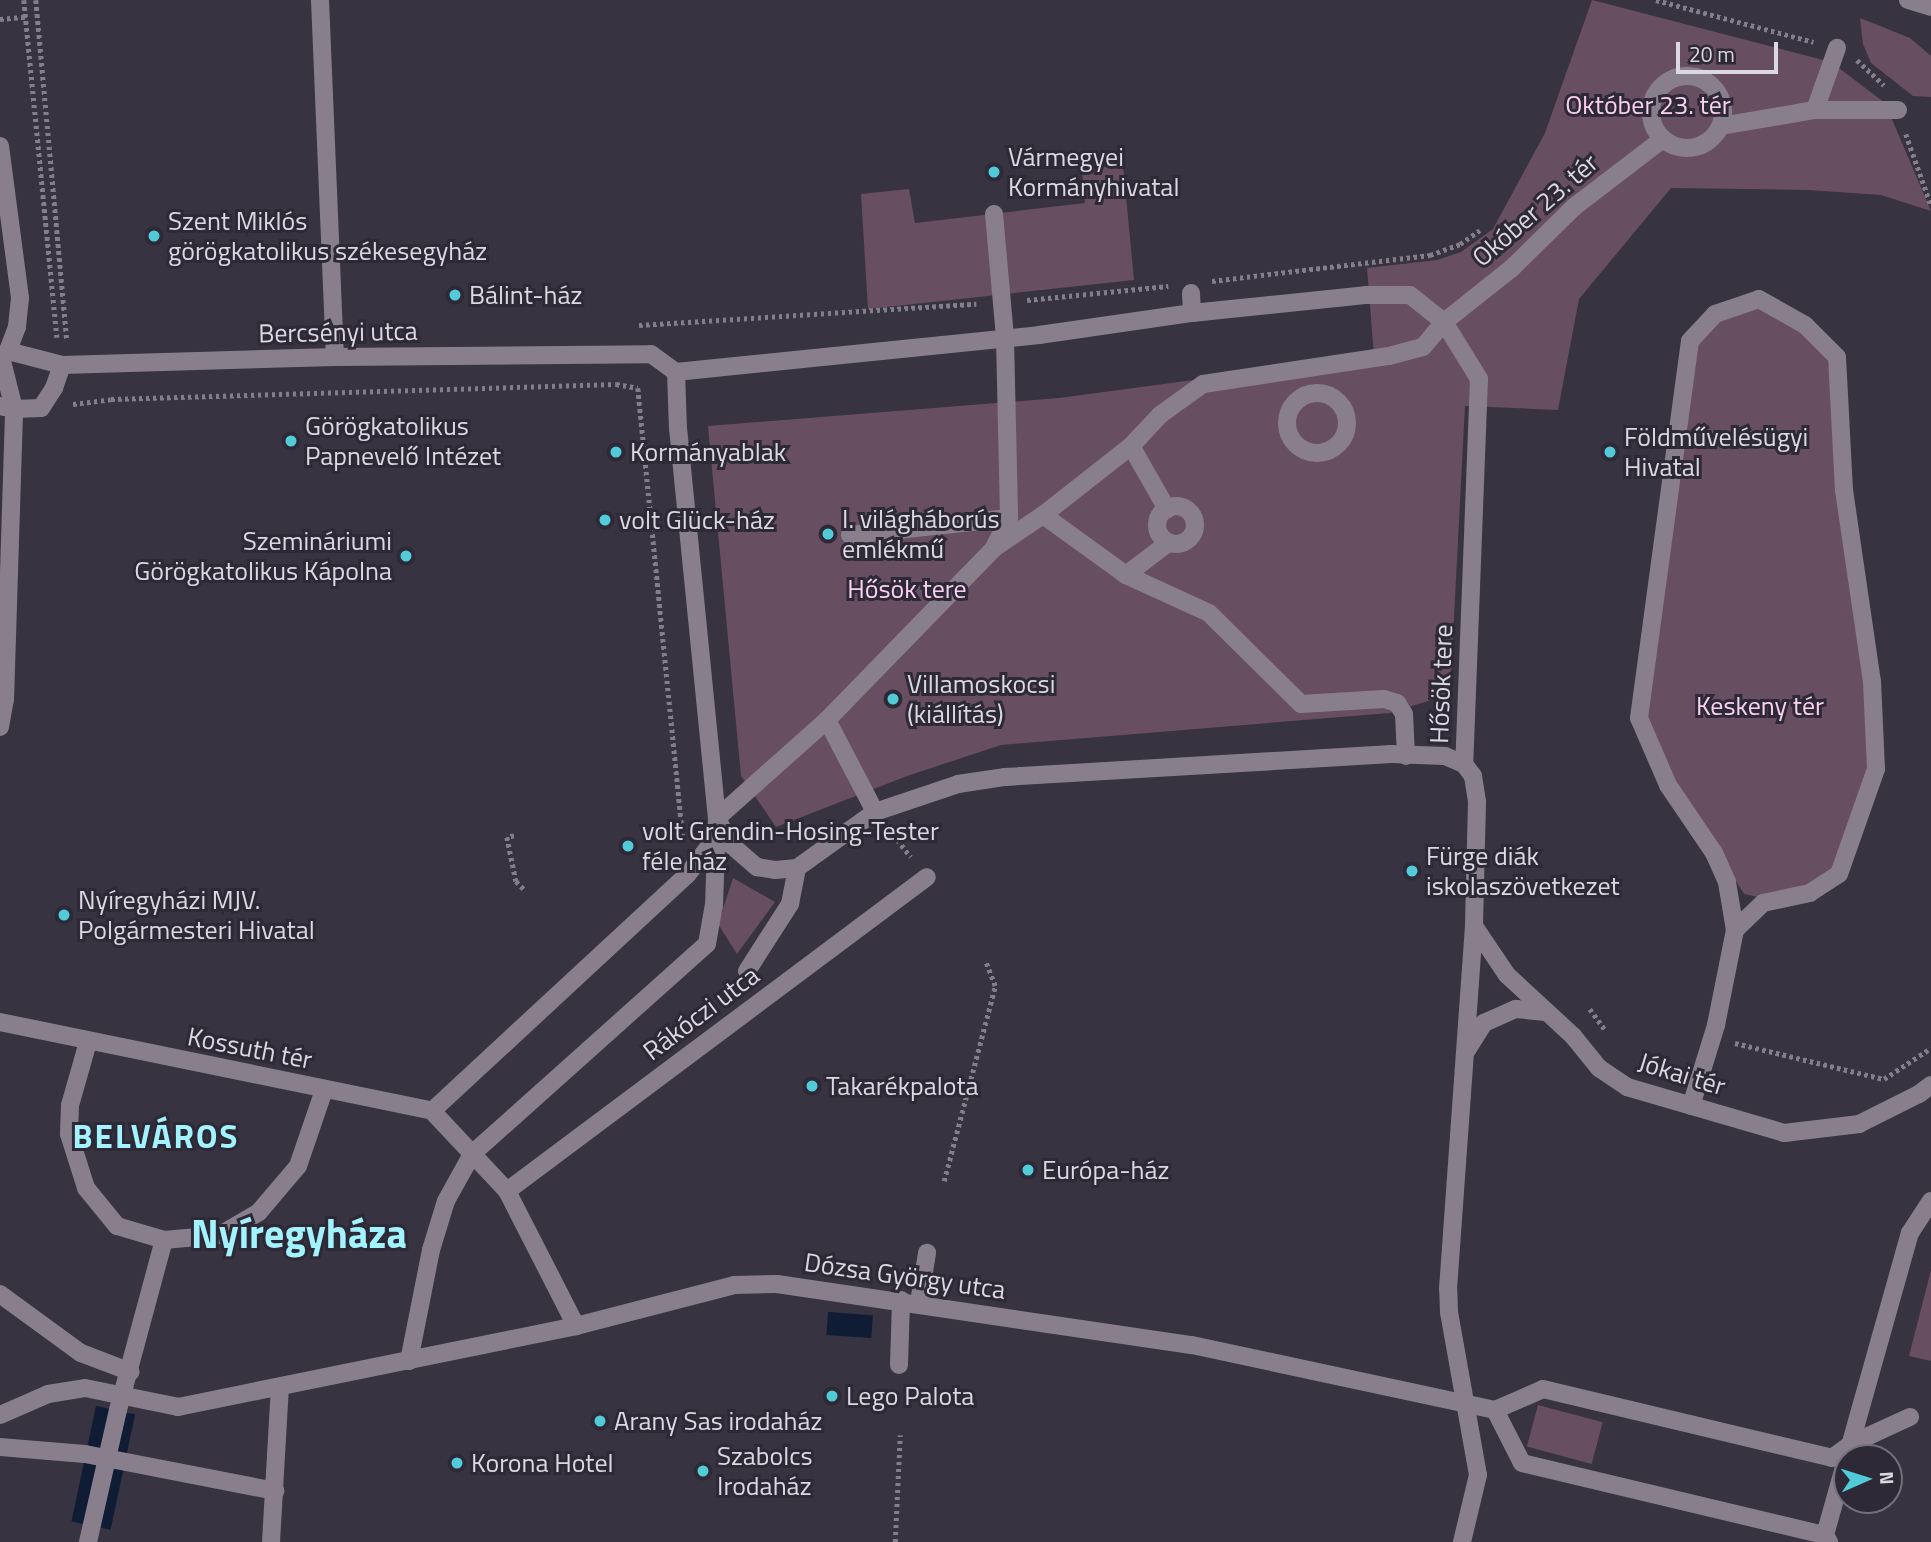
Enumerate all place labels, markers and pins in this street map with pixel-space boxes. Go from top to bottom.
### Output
place label: Vármegyei Kormányhivatal [1008,141,1179,202]
marker: Vármegyei Kormányhivatal [986,164,1002,180]
place label: Szent Miklós görögkatolikus székesegyház [168,205,487,266]
marker: Szent Miklós görögkatolikus székesegyház [146,228,162,244]
place label: Bálint-ház [469,279,582,311]
marker: Bálint-ház [447,287,463,303]
place label: Görögkatolikus Papnevelő Intézet [305,410,501,472]
place label: Földművelésügyi Hivatal [1624,421,1808,482]
marker: Görögkatolikus Papnevelő Intézet [283,433,299,449]
place label: Kormányablak [630,436,786,468]
marker: Kormányablak [608,444,624,460]
marker: Földművelésügyi Hivatal [1602,444,1618,460]
place label: I. világháborús emlékmű [842,503,1000,564]
place label: volt Glück-ház [619,504,775,536]
marker: volt Glück-ház [597,512,613,528]
place label: Szemináriumi Görögkatolikus Kápolna [134,525,392,586]
marker: I. világháborús emlékmű [820,526,836,542]
marker: Szemináriumi Görögkatolikus Kápolna [398,548,414,564]
place label: Villamoskocsi (kiállítás) [907,668,1055,730]
marker: Villamoskocsi (kiállítás) [885,691,901,707]
place label: volt Grendin-Hosing-Tester féle ház [642,815,939,876]
marker: volt Grendin-Hosing-Tester féle ház [620,838,636,854]
place label: Fürge diák iskolaszövetkezet [1426,840,1620,902]
marker: Fürge diák iskolaszövetkezet [1404,863,1420,879]
place label: Nyíregyházi MJV. Polgármesteri Hivatal [78,884,315,946]
marker: Nyíregyházi MJV. Polgármesteri Hivatal [56,907,72,923]
place label: Takarékpalota [826,1070,979,1102]
marker: Takarékpalota [804,1078,820,1094]
place label: Európa-ház [1042,1154,1169,1186]
marker: Európa-ház [1020,1162,1036,1178]
place label: Lego Palota [846,1380,974,1412]
marker: Lego Palota [824,1388,840,1404]
place label: Arany Sas irodaház [614,1405,822,1437]
marker: Arany Sas irodaház [592,1413,608,1429]
place label: Szabolcs Irodaház [717,1440,813,1502]
place label: Korona Hotel [471,1447,614,1479]
marker: Korona Hotel [449,1455,465,1471]
marker: Szabolcs Irodaház [695,1463,711,1479]

